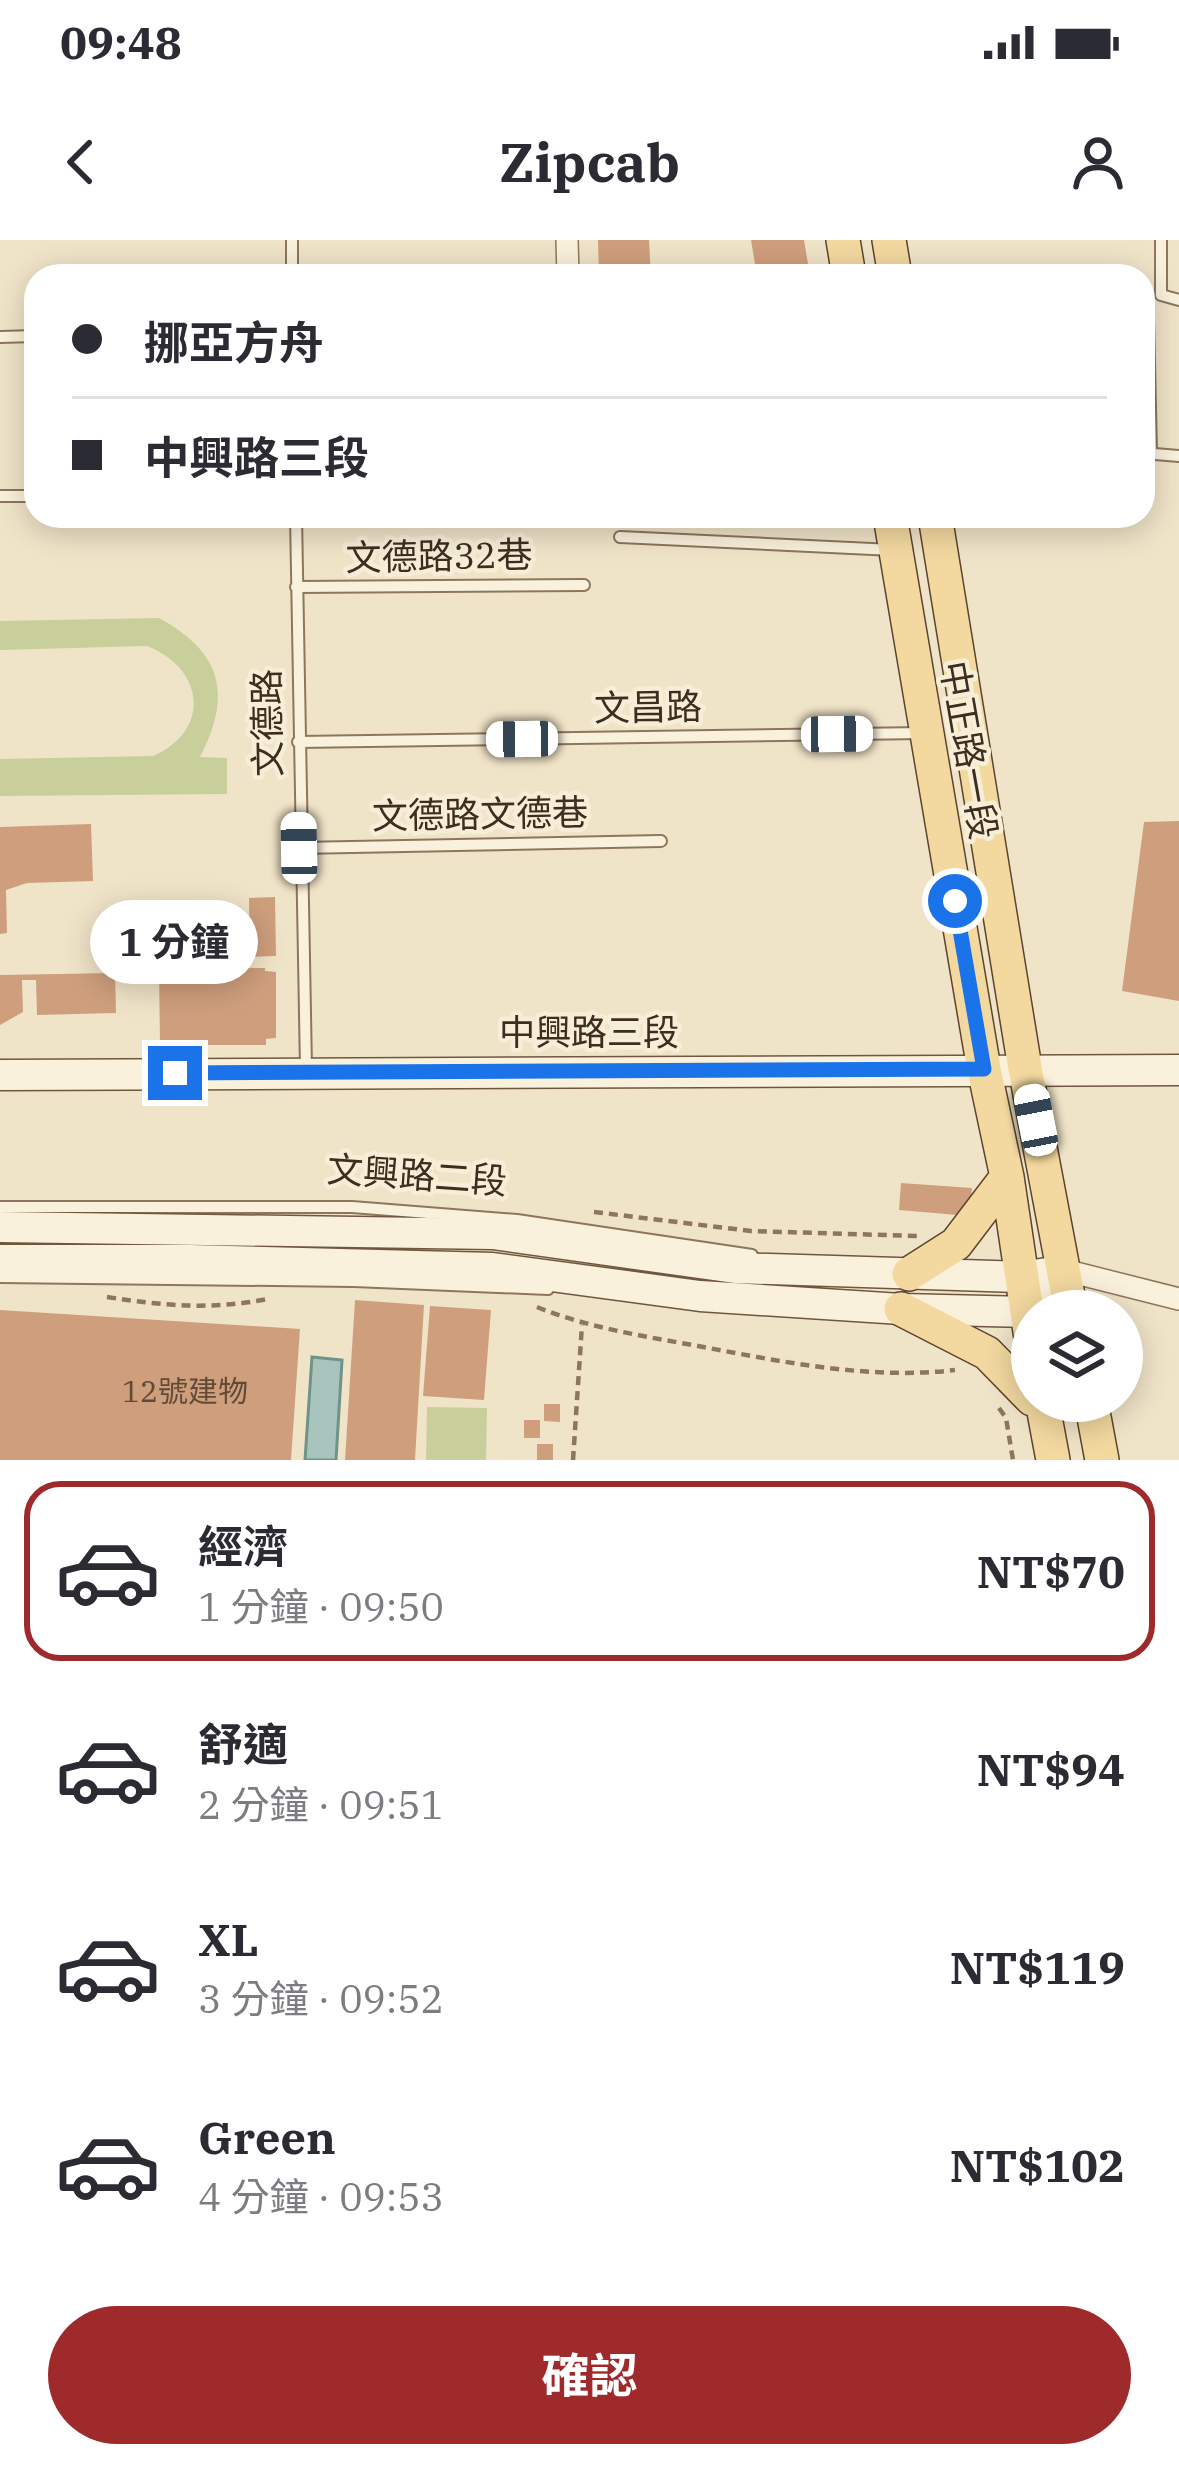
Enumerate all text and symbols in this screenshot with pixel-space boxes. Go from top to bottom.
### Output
text: 09:48 [60,13,182,71]
text: Zipcab [499,127,680,197]
icon: back [48,129,114,195]
icon: person [1065,129,1131,195]
text: 挪亞方舟 [144,313,324,371]
text: 中興路三段 [144,428,369,486]
street label: 文德路32巷 [345,530,533,581]
street label: 中正路一段 [931,657,1008,843]
street label: 文德路 [242,669,291,777]
street label: 文昌路 [594,682,702,731]
car [801,715,873,753]
car [486,720,558,758]
street label: 文德路文德巷 [372,788,588,839]
car [280,812,318,884]
route start [928,874,982,928]
callout: 1 分鐘 [91,899,259,983]
text: 1 分鐘 [119,916,229,967]
street label: 中興路三段 [499,1008,679,1055]
route end [148,1046,202,1100]
car [1011,1081,1061,1159]
street label: 文興路二段 [326,1145,508,1204]
map controls [1011,1290,1143,1422]
button: layers [1011,1290,1143,1422]
house number: 12號建物 [122,1371,248,1410]
icon: car [54,1517,162,1625]
text: 經濟 [198,1517,288,1575]
text: NT$70 [977,1542,1125,1600]
text: 1 分鐘 · 09:50 [198,1581,444,1632]
icon: car [54,1715,162,1823]
text: 舒適 [198,1715,288,1773]
text: NT$94 [977,1740,1125,1798]
text: 2 分鐘 · 09:51 [198,1779,444,1830]
text: XL [198,1910,259,1968]
icon: car [54,1913,162,2021]
text: NT$119 [950,1938,1125,1996]
text: 3 分鐘 · 09:52 [198,1973,444,2024]
text: Green [198,2108,336,2166]
icon: car [54,2111,162,2219]
text: NT$102 [950,2136,1125,2194]
text: 4 分鐘 · 09:53 [198,2171,444,2222]
button: 確認 [48,2306,1131,2444]

